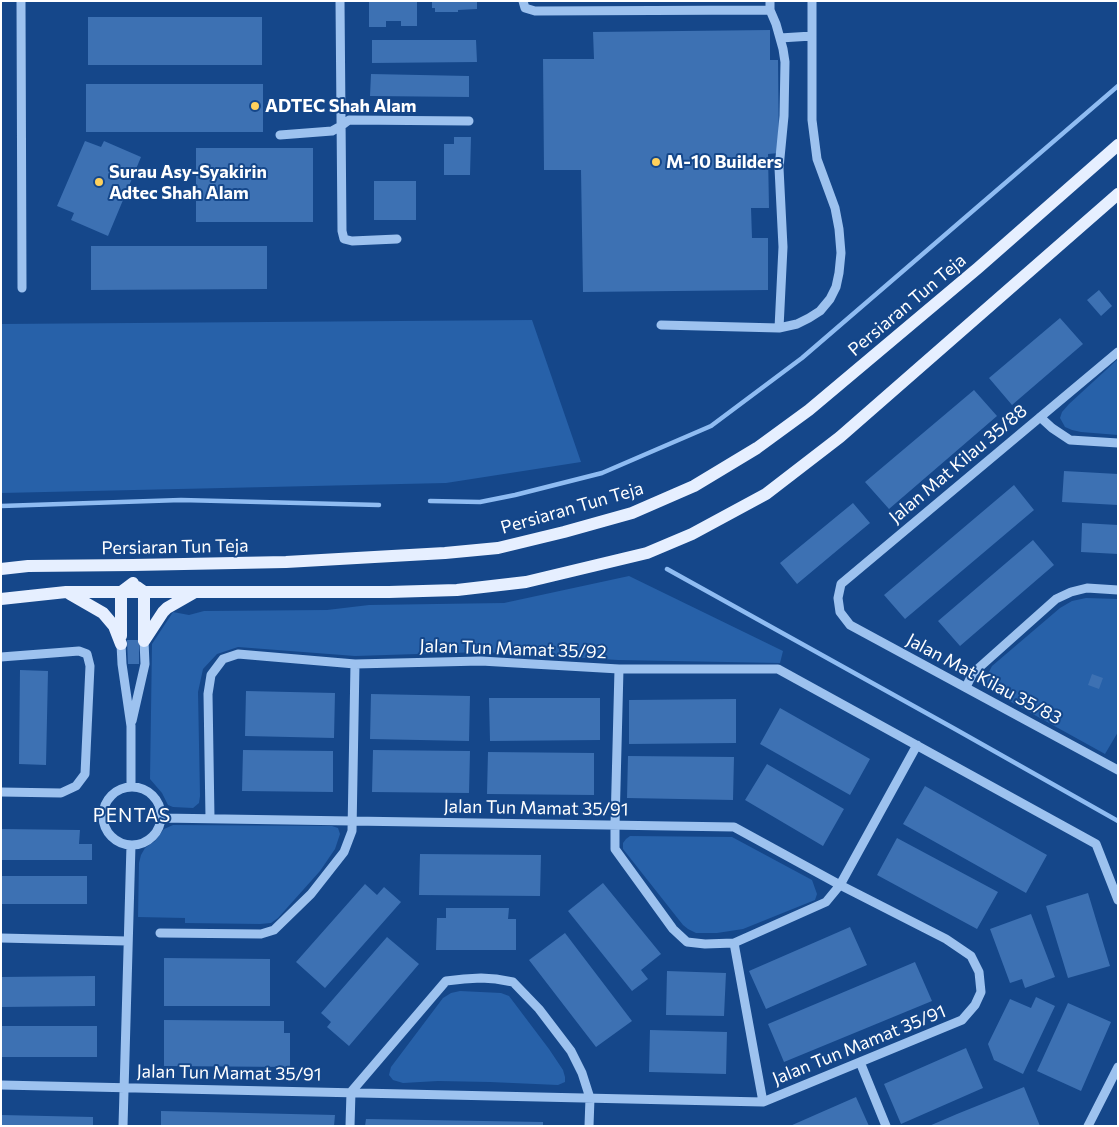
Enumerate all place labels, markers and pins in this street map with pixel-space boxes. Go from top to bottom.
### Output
place label: ADTEC Shah Alam [265,95,416,117]
marker: ADTEC Shah Alam [249,100,261,112]
place label: M-10 Builders [666,151,782,173]
marker: M-10 Builders [650,156,662,168]
place label: Surau Asy-Syakirin Adtec Shah Alam [109,161,267,203]
marker: Surau Asy-Syakirin Adtec Shah Alam [93,176,105,188]

